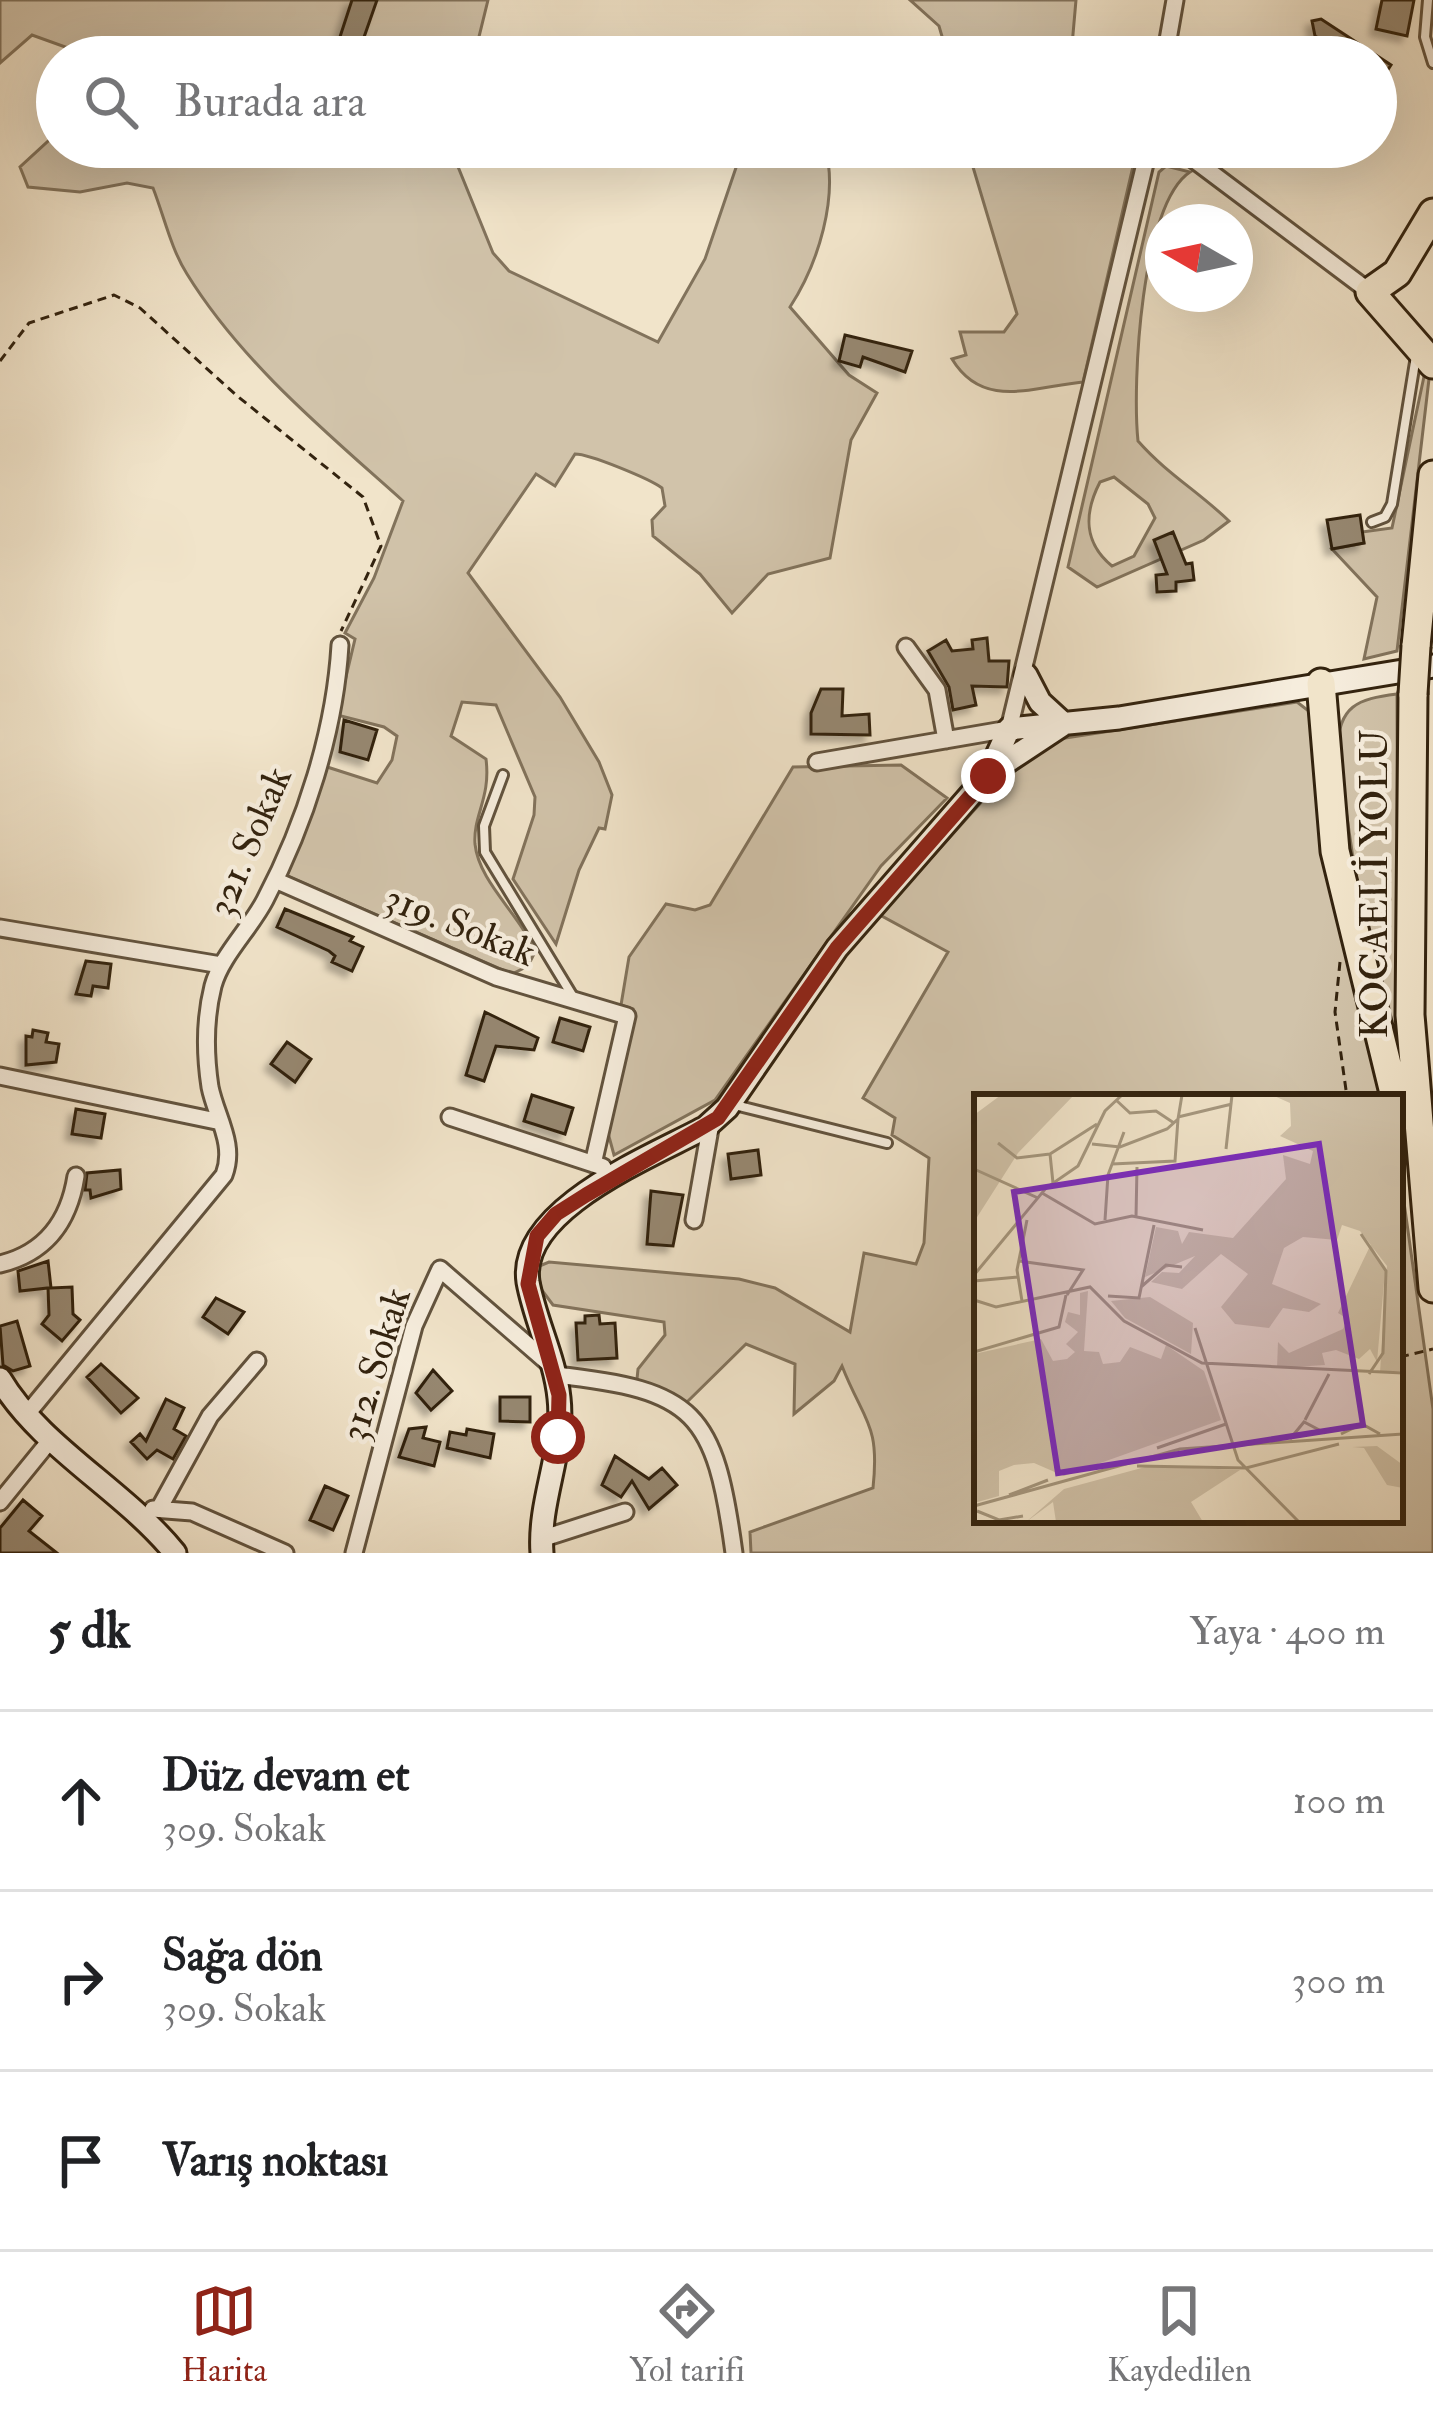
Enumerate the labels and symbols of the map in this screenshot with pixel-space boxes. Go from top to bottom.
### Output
north arrow [1145,204,1253,312]
street label: KOCAELİ YOLU [1350,729,1399,1038]
route end [961,749,1015,803]
street label: 321. Sokak [196,759,303,924]
street label: 319. Sokak [378,873,543,978]
inset map [974,1094,1403,1523]
street label: 312. Sokak [329,1282,422,1447]
route start [531,1410,585,1464]

